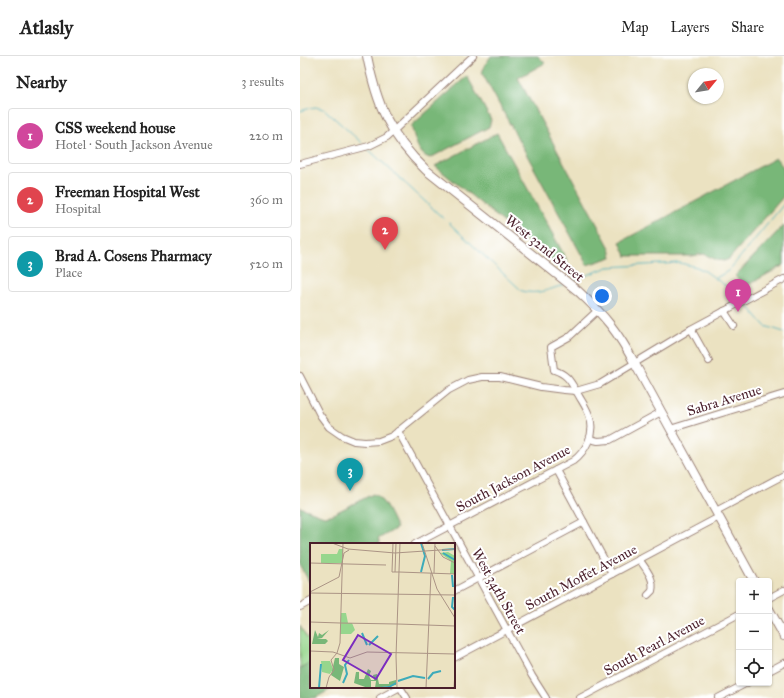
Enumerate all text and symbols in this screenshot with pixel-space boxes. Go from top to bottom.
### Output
text: Atlasly [20,16,73,39]
text: Map [621,19,649,36]
text: Layers [671,19,709,36]
text: Share [731,19,764,36]
north arrow [688,68,724,104]
text: Nearby [16,72,67,93]
text: 3 results [241,74,284,90]
text: CSS weekend house [55,119,175,137]
text: 1 [27,128,33,144]
text: 220 m [249,128,283,144]
text: Hotel · South Jackson Avenue [55,137,213,153]
text: Freeman Hospital West [55,183,200,201]
text: 2 [27,192,33,208]
text: 360 m [250,192,283,208]
text: Hospital [55,201,101,217]
street label: West 32nd Street [502,211,588,285]
pin: 2 [372,217,398,250]
text: Brad A. Cosens Pharmacy [55,247,212,265]
text: 3 [27,256,33,272]
text: 520 m [249,256,283,272]
text: Place [55,265,82,281]
pin: 1 [725,279,751,312]
your location [592,286,612,306]
street label: Sabra Avenue [685,381,764,420]
street label: South Jackson Avenue [453,441,574,517]
pin: 3 [337,458,363,491]
street label: South Moffet Avenue [522,541,640,614]
inset map [310,543,455,688]
street label: West 34th Street [468,545,529,637]
map controls [736,578,772,686]
button: + [736,578,772,614]
street label: South Pearl Avenue [601,612,708,679]
button: − [736,614,772,650]
button: locate [736,650,772,686]

